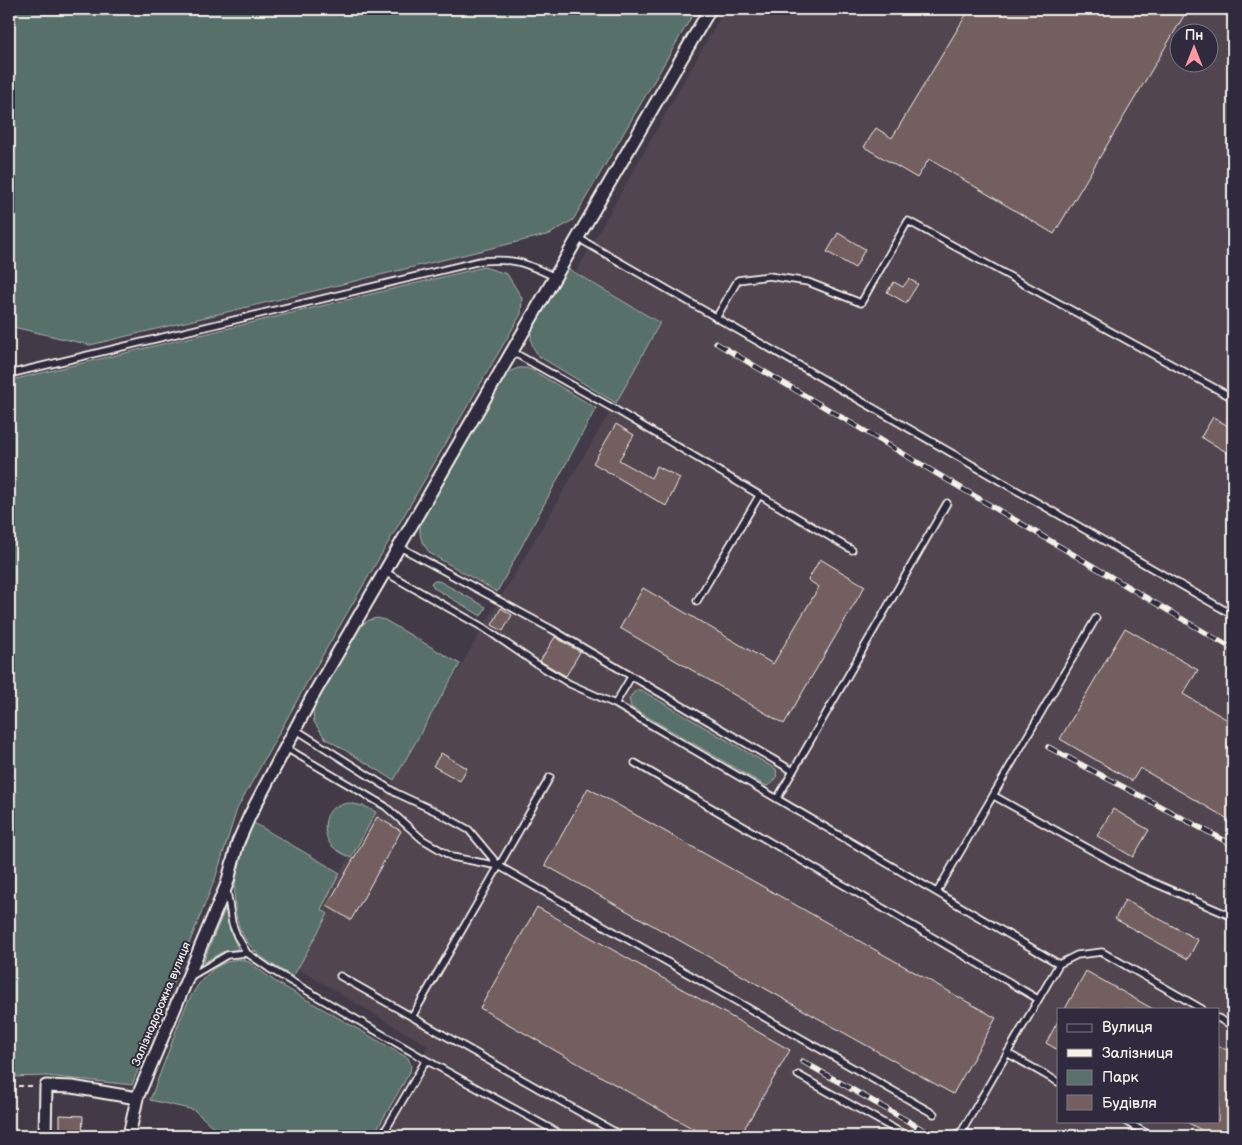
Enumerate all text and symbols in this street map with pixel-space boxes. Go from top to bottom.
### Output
north arrow [1170,22,1220,72]
text: Пн [1185,27,1203,44]
street label: Залізнодорожна вулиця [129,940,195,1068]
legend [1057,1008,1220,1122]
text: Вулиця [1102,1018,1153,1037]
text: Залізниця [1102,1044,1173,1063]
text: Парк [1102,1068,1139,1087]
text: Будівля [1102,1094,1157,1113]

